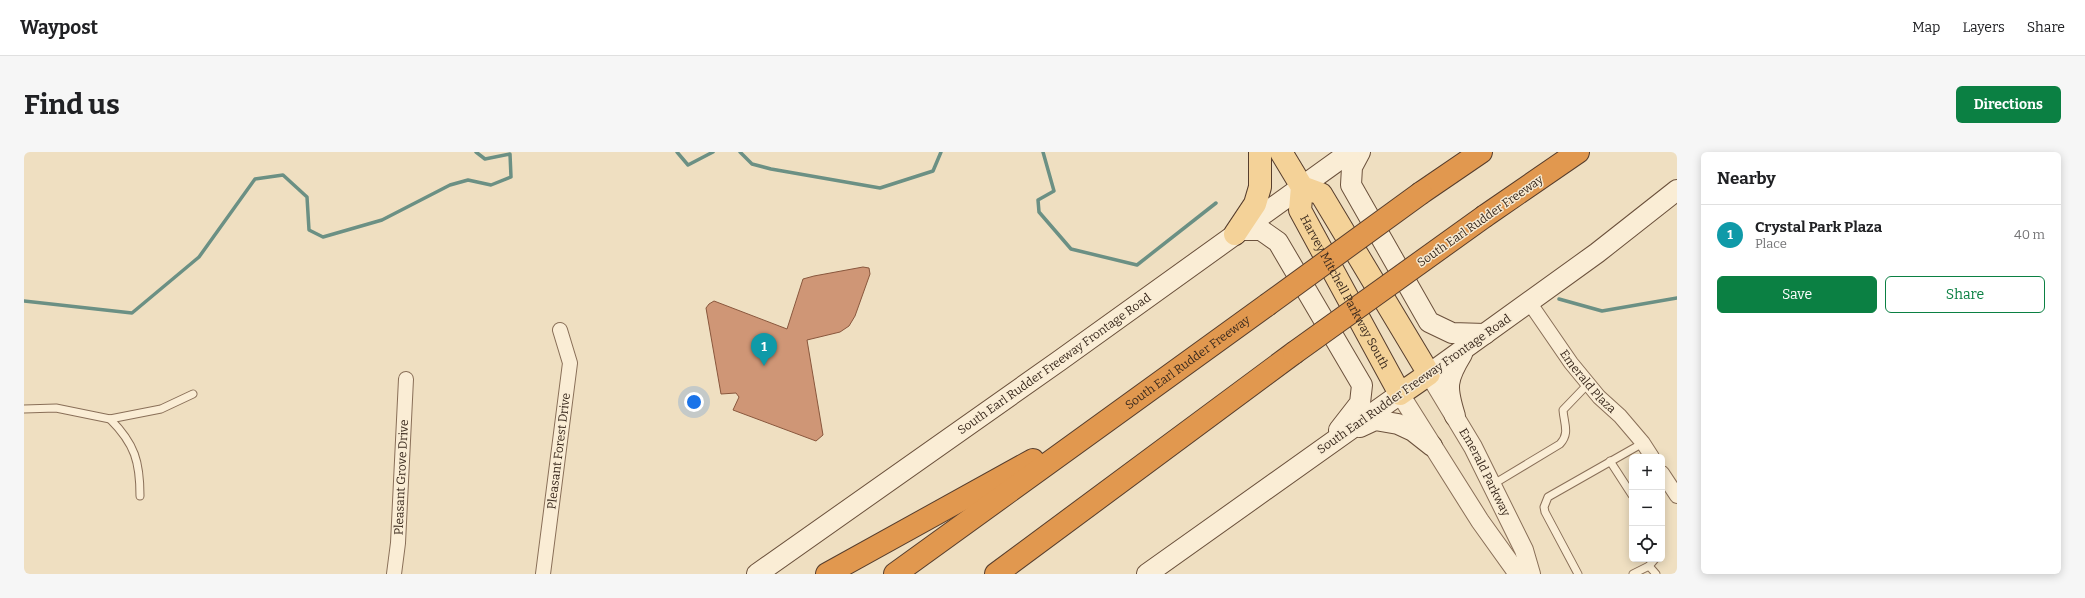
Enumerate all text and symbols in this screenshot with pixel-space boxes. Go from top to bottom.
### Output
text: Waypost [20,16,98,39]
text: Map [1912,19,1940,36]
text: Layers [1962,19,2005,36]
text: Share [2027,19,2065,36]
button: Directions [1956,86,2061,123]
text: Find us [24,88,120,121]
text: Nearby [1717,168,1776,189]
street label: South Earl Rudder Freeway [1414,172,1546,270]
street label: Harvey Mitchell Parkway South [1297,212,1392,372]
text: Crystal Park Plaza [1755,218,1882,236]
text: 1 [1727,227,1733,242]
text: 40 m [2014,227,2045,242]
text: Place [1755,236,1787,251]
button: Save [1717,276,1877,313]
button: Share [1885,276,2045,313]
street label: South Earl Rudder Freeway Frontage Road [955,290,1153,437]
street label: South Earl Rudder Freeway Frontage Road [1314,311,1514,457]
street label: South Earl Rudder Freeway [1122,312,1253,412]
pin: 1 [751,333,777,366]
street label: Emerald Plaza [1557,347,1619,416]
street label: Pleasant Forest Drive [544,392,573,510]
your location [684,392,704,412]
street label: Pleasant Grove Drive [391,419,411,535]
street label: Emerald Parkway [1456,426,1513,519]
map controls [1629,454,1665,562]
button: + [1629,454,1665,490]
button: − [1629,490,1665,526]
button: locate [1629,526,1665,562]

